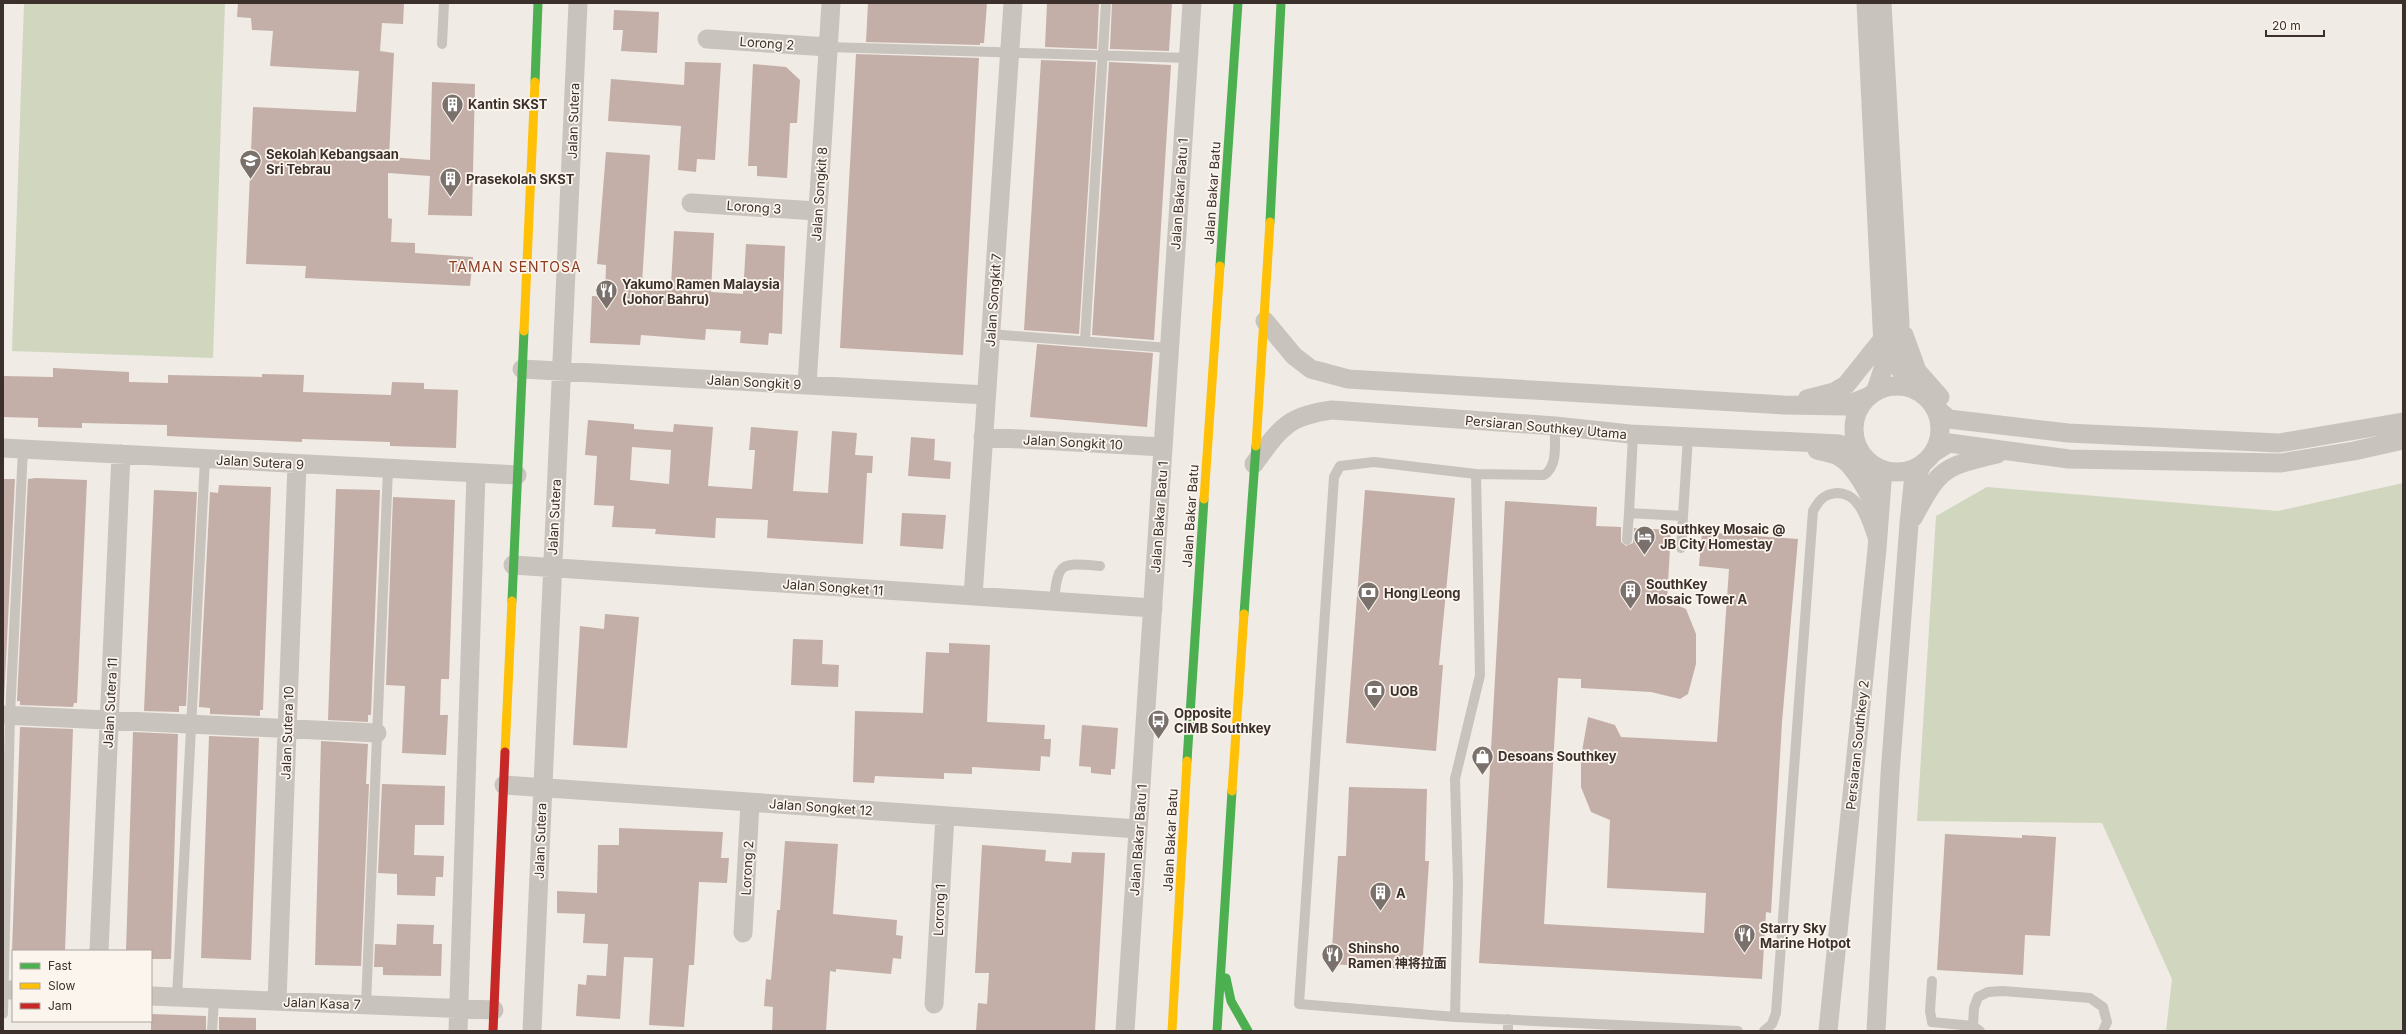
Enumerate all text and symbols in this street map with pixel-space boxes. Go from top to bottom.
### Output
scale bar [2266,12,2324,38]
text: 20 m [2272,18,2301,33]
street label: Lorong 2 [739,33,795,53]
street label: Jalan Sutera [564,83,582,159]
building icon: Kantin SKST [440,91,466,124]
place label: Kantin SKST [468,96,548,112]
street label: Jalan Bakar Batu 1 [1167,138,1191,250]
street label: Jalan Bakar Batu [1200,141,1224,245]
place label: Sekolah Kebangsaan Sri Tebrau [266,146,399,177]
street label: Jalan Songkit 8 [808,146,830,242]
school or university icon: Sekolah Kebangsaan Sri Tebrau [238,148,264,181]
building icon: Prasekolah SKST [438,166,464,199]
place label: Prasekolah SKST [466,171,575,187]
street label: Lorong 3 [726,197,782,217]
street label: Jalan Songkit 7 [982,253,1004,347]
district label: TAMAN SENTOSA [448,258,582,275]
place label: Yakumo Ramen Malaysia (Johor Bahru) [622,276,780,307]
restaurant icon: Yakumo Ramen Malaysia (Johor Bahru) [594,278,620,311]
street label: Jalan Songkit 9 [706,372,802,392]
street label: Persiaran Southkey Utama [1464,412,1628,442]
street label: Jalan Songkit 10 [1023,431,1123,453]
street label: Jalan Sutera 9 [216,452,304,472]
street label: Jalan Bakar Batu 1 [1147,461,1171,573]
street label: Jalan Bakar Batu [1178,464,1202,568]
street label: Jalan Sutera [544,478,564,556]
place label: Southkey Mosaic @ JB City Homestay [1660,521,1786,552]
hotel icon: Southkey Mosaic @ JB City Homestay [1632,523,1658,556]
street label: Jalan Songket 11 [782,575,884,599]
place label: SouthKey Mosaic Tower A [1646,576,1748,607]
building icon: SouthKey Mosaic Tower A [1617,578,1643,611]
bank icon: Hong Leong [1355,580,1381,613]
place label: Hong Leong [1384,585,1460,601]
street label: Jalan Sutera 11 [100,657,120,749]
bank icon: UOB [1361,678,1387,711]
street label: Persiaran Southkey 2 [1842,679,1872,811]
place label: UOB [1390,683,1419,699]
street label: Jalan Sutera 10 [277,686,297,780]
place label: Opposite CIMB Southkey [1174,705,1271,736]
bus stop icon: Opposite CIMB Southkey [1145,707,1171,740]
shop icon: Desoans Southkey [1469,743,1495,776]
place label: Desoans Southkey [1498,748,1617,764]
street label: Jalan Bakar Batu 1 [1126,784,1150,896]
street label: Jalan Bakar Batu [1159,788,1181,892]
street label: Jalan Songket 12 [769,795,873,819]
street label: Jalan Sutera [531,803,549,879]
street label: Lorong 2 [738,840,756,896]
building icon: A [1367,880,1393,913]
street label: Lorong 1 [930,884,948,936]
place label: A [1396,885,1406,901]
place label: Starry Sky Marine Hotpot [1760,920,1851,951]
restaurant icon: Starry Sky Marine Hotpot [1732,922,1758,955]
place label: Shinsho Ramen 神将拉面 [1348,940,1447,971]
restaurant icon: Shinsho Ramen 神将拉面 [1320,942,1346,975]
legend [12,950,152,1022]
text: Fast [48,958,72,973]
text: Slow [48,978,76,993]
street label: Jalan Kasa 7 [283,994,361,1012]
text: Jam [48,998,72,1013]

